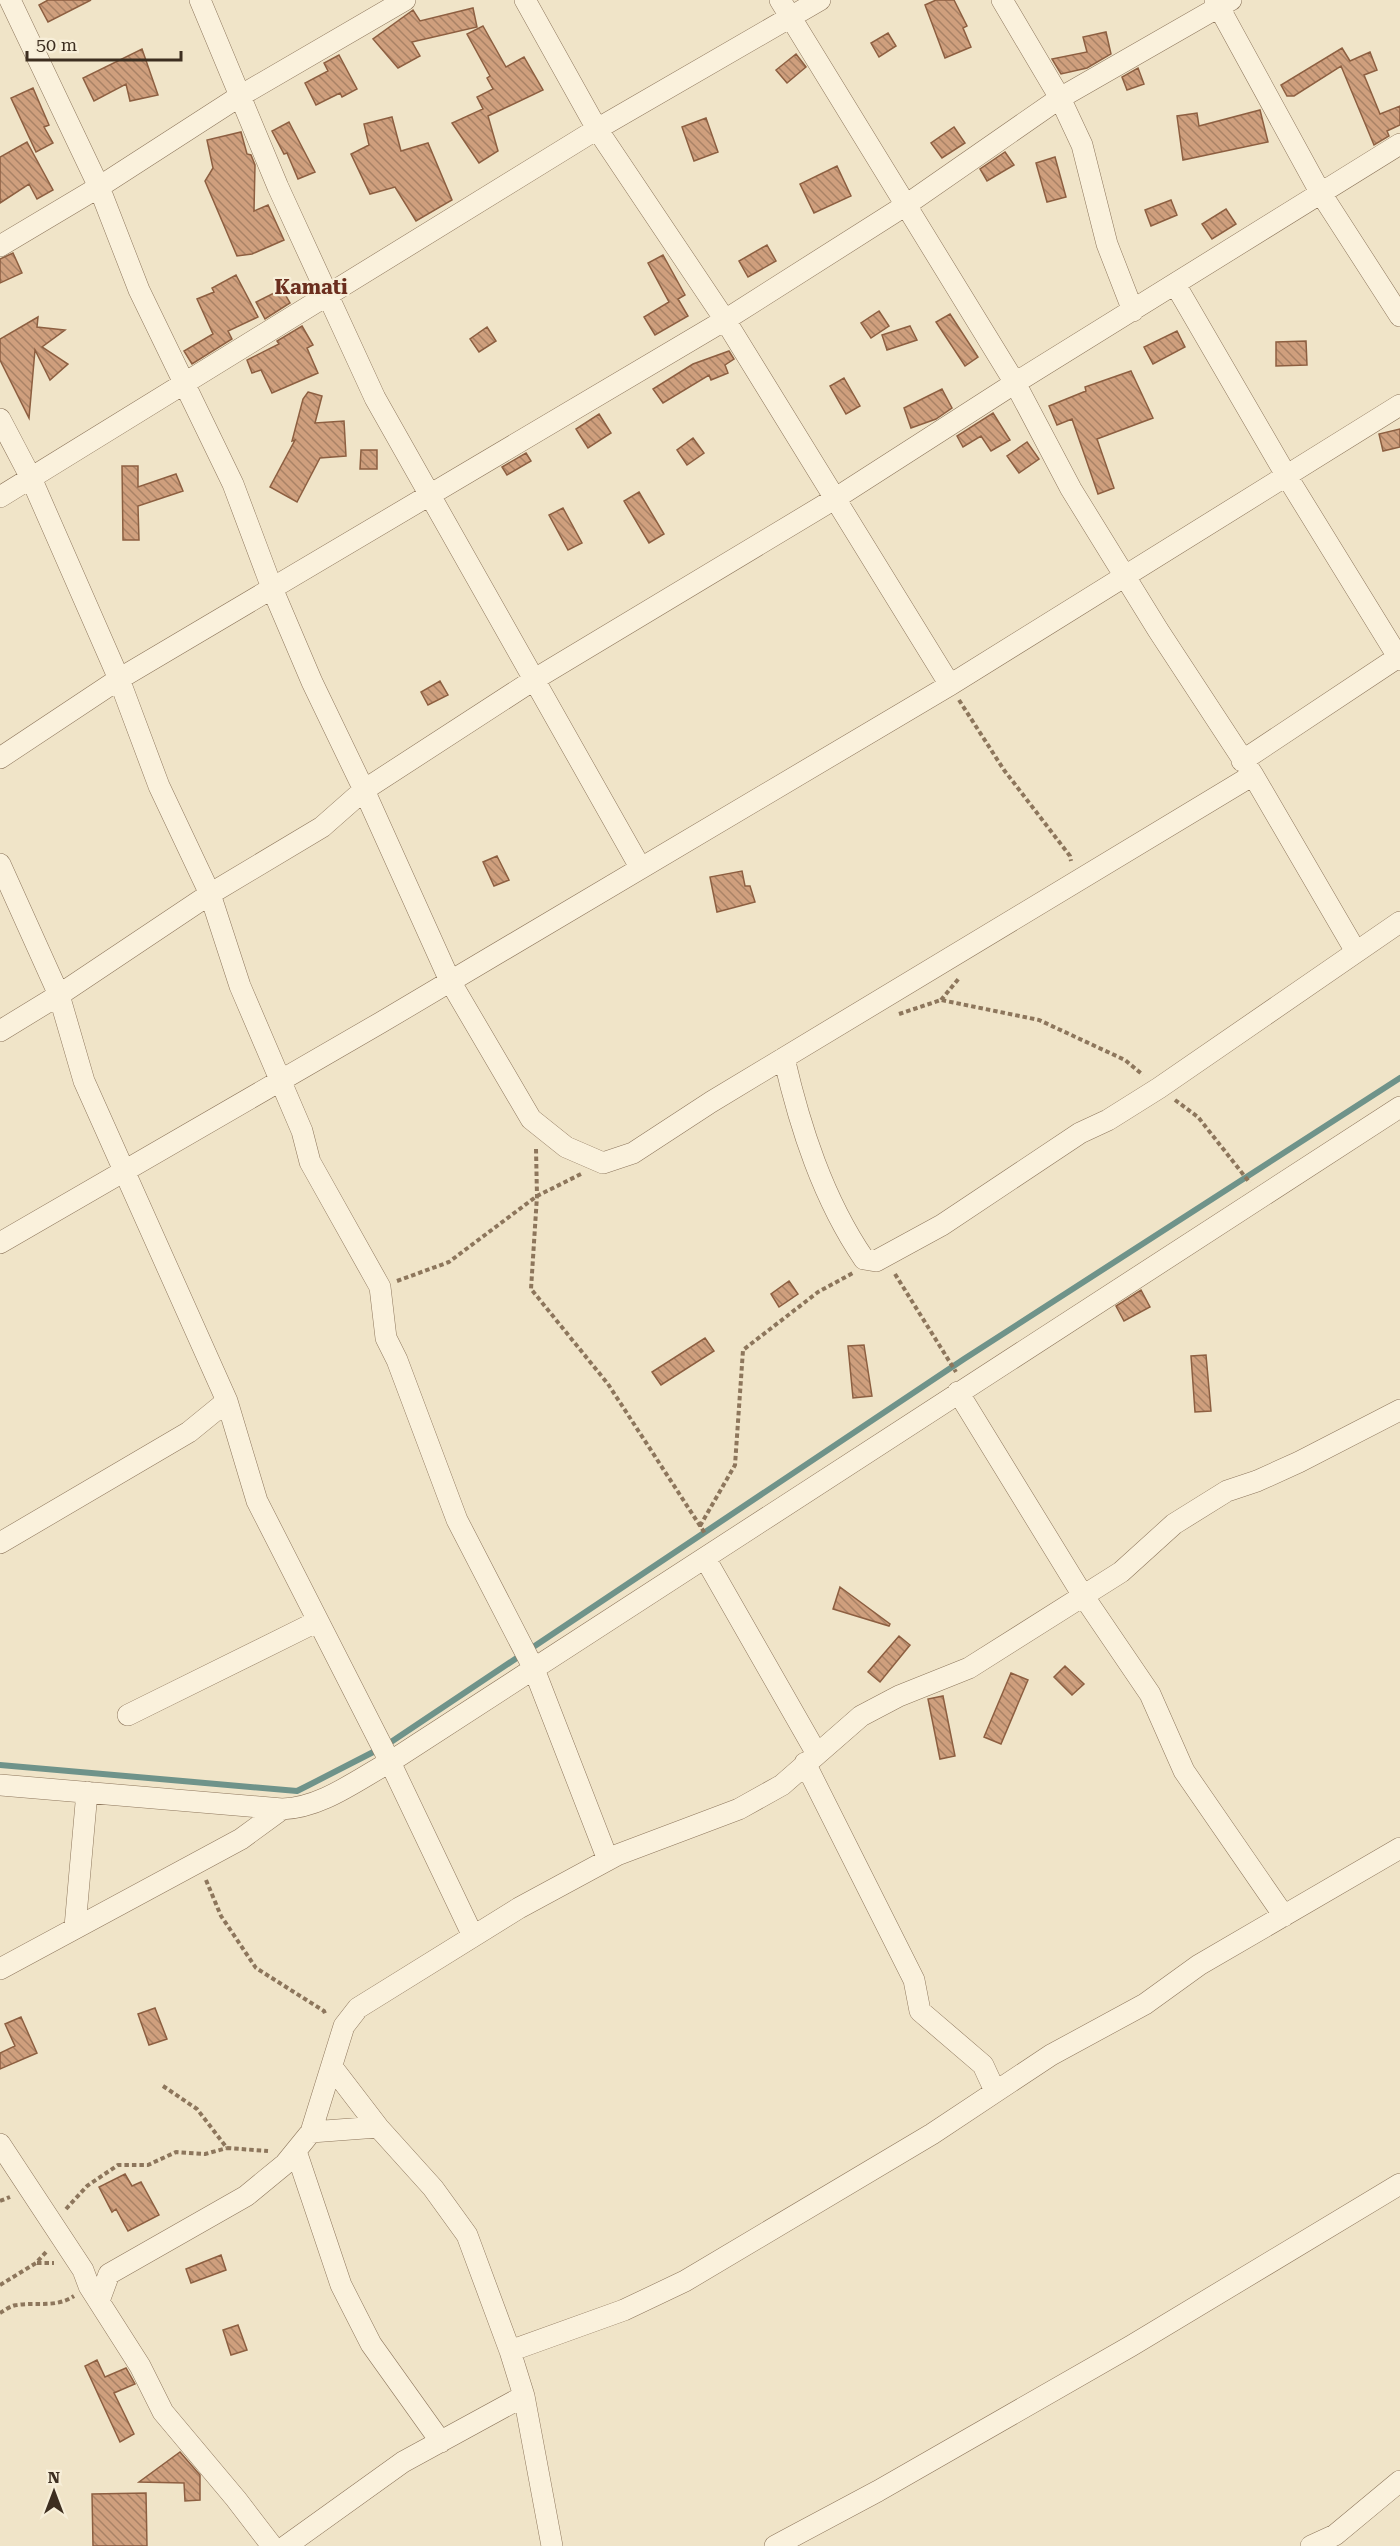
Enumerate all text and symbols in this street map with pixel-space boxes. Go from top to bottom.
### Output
scale bar [27,24,182,62]
text: 50 m [36,34,77,55]
district label: Kamati [274,275,348,299]
north arrow [24,2462,84,2522]
text: N [48,2468,60,2487]

